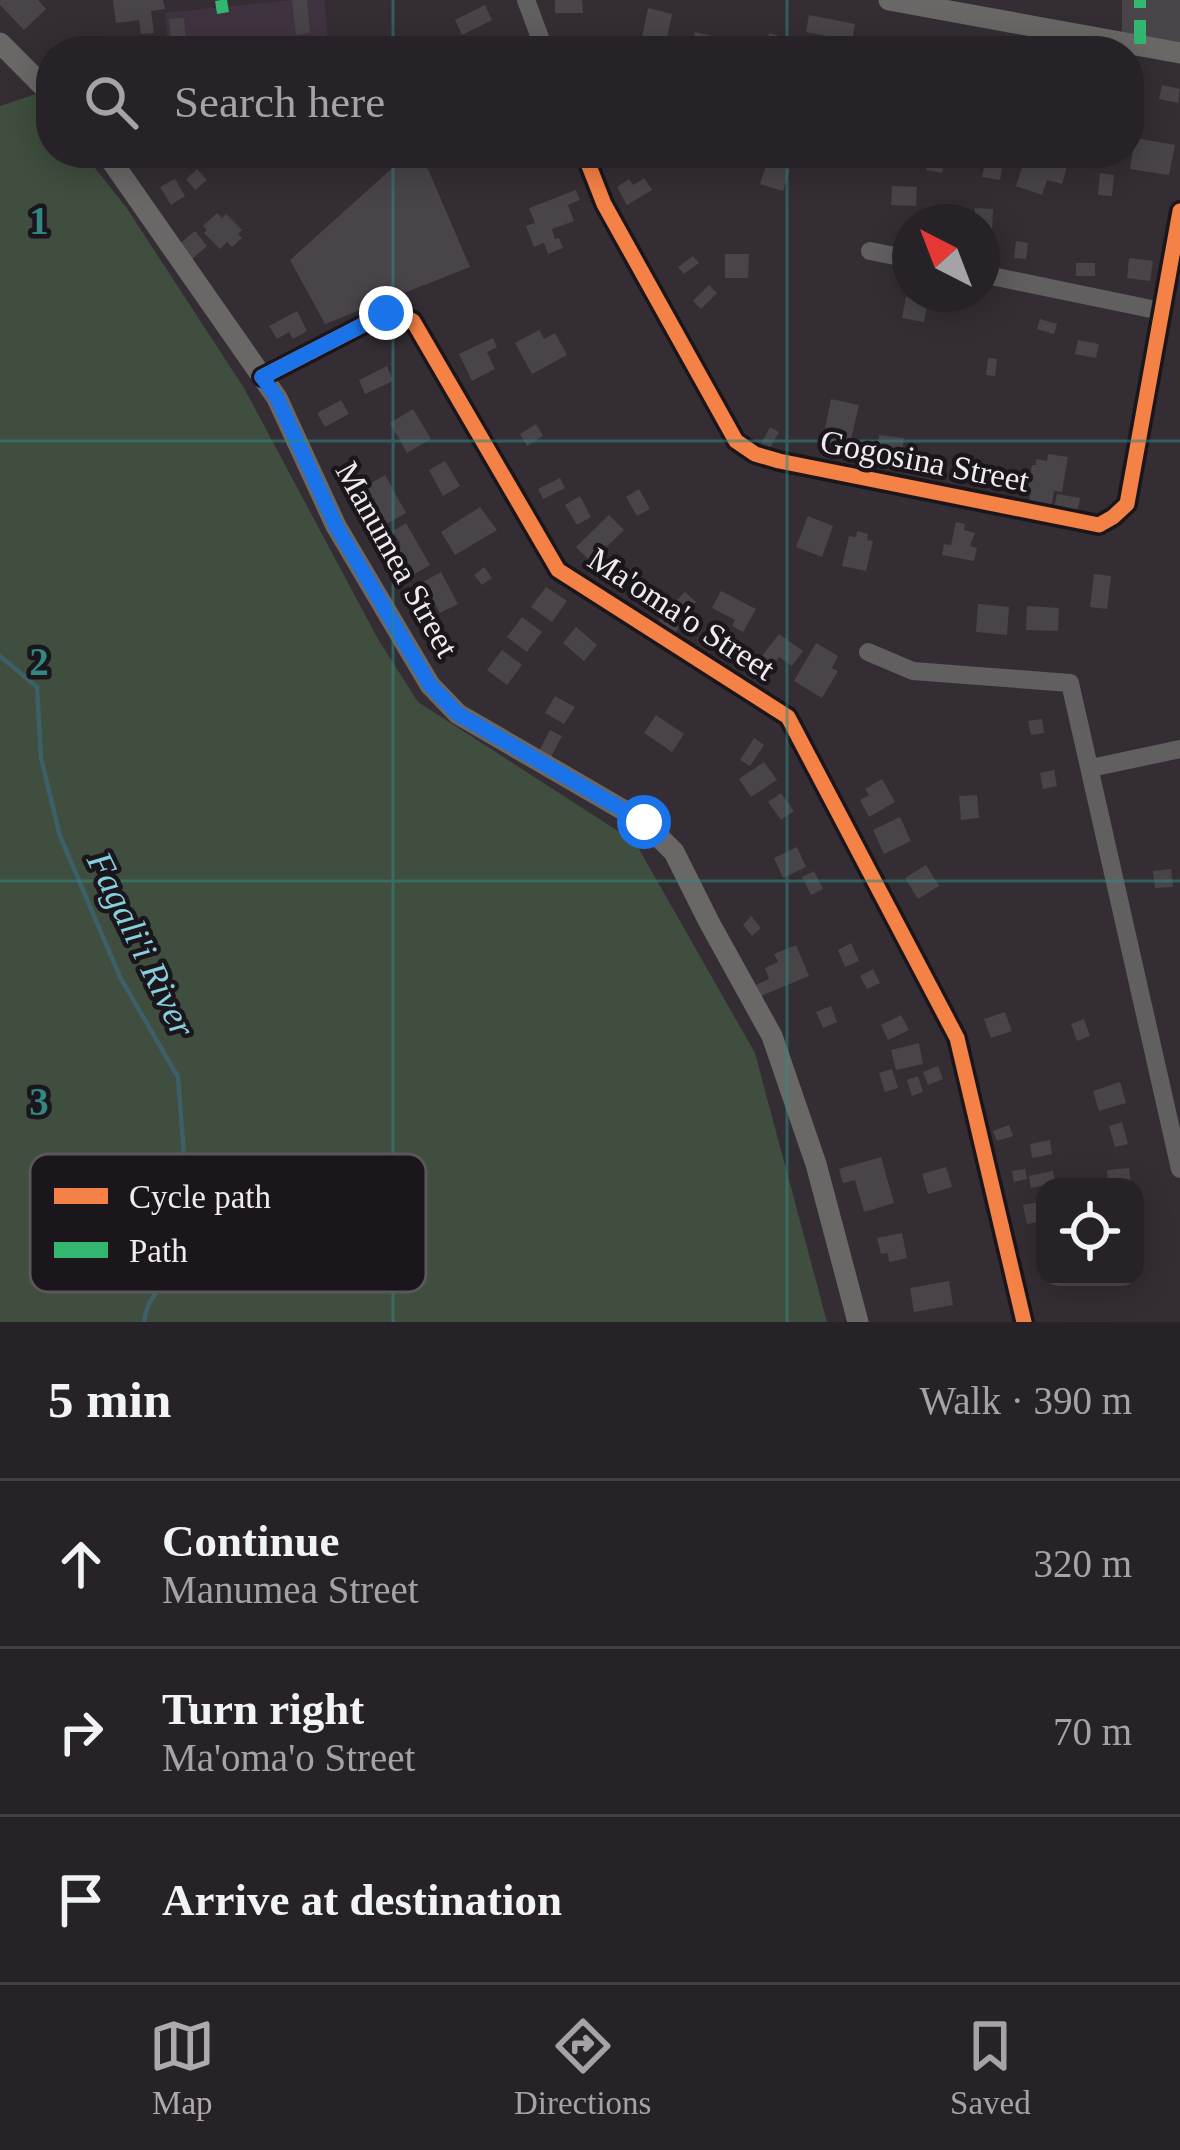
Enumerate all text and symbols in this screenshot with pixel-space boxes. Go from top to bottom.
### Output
search box [36,36,1144,168]
icon: search [78,69,144,135]
text: Search here [174,77,385,127]
text: 1 [29,199,49,242]
north arrow [892,204,1000,312]
route end [359,286,413,340]
street label: Gogosina Street [817,423,1032,499]
street label: Manumea Street [329,456,466,663]
street label: Ma'oma'o Street [582,540,781,687]
text: 2 [29,640,49,683]
route start [617,795,671,849]
water label: Fagali'i River [79,845,203,1044]
text: 3 [29,1080,49,1123]
legend [30,1154,426,1292]
map controls [1036,1178,1144,1286]
button: locate [1036,1178,1144,1286]
text: Cycle path [129,1179,272,1215]
text: Path [129,1233,188,1269]
text: 5 min [48,1372,171,1428]
text: Walk · 390 m [920,1379,1132,1422]
text: Continue [162,1516,340,1566]
icon: ahead [48,1531,114,1597]
text: 320 m [1033,1542,1132,1585]
text: Manumea Street [162,1568,419,1611]
text: Turn right [162,1684,364,1734]
icon: right [48,1699,114,1765]
text: 70 m [1053,1710,1132,1753]
text: Ma'oma'o Street [162,1736,415,1779]
icon: arrive [48,1867,114,1933]
text: Arrive at destination [162,1875,562,1925]
tab: Map [149,2013,215,2122]
tab: Directions [514,2013,651,2122]
tab: Saved [950,2013,1031,2122]

